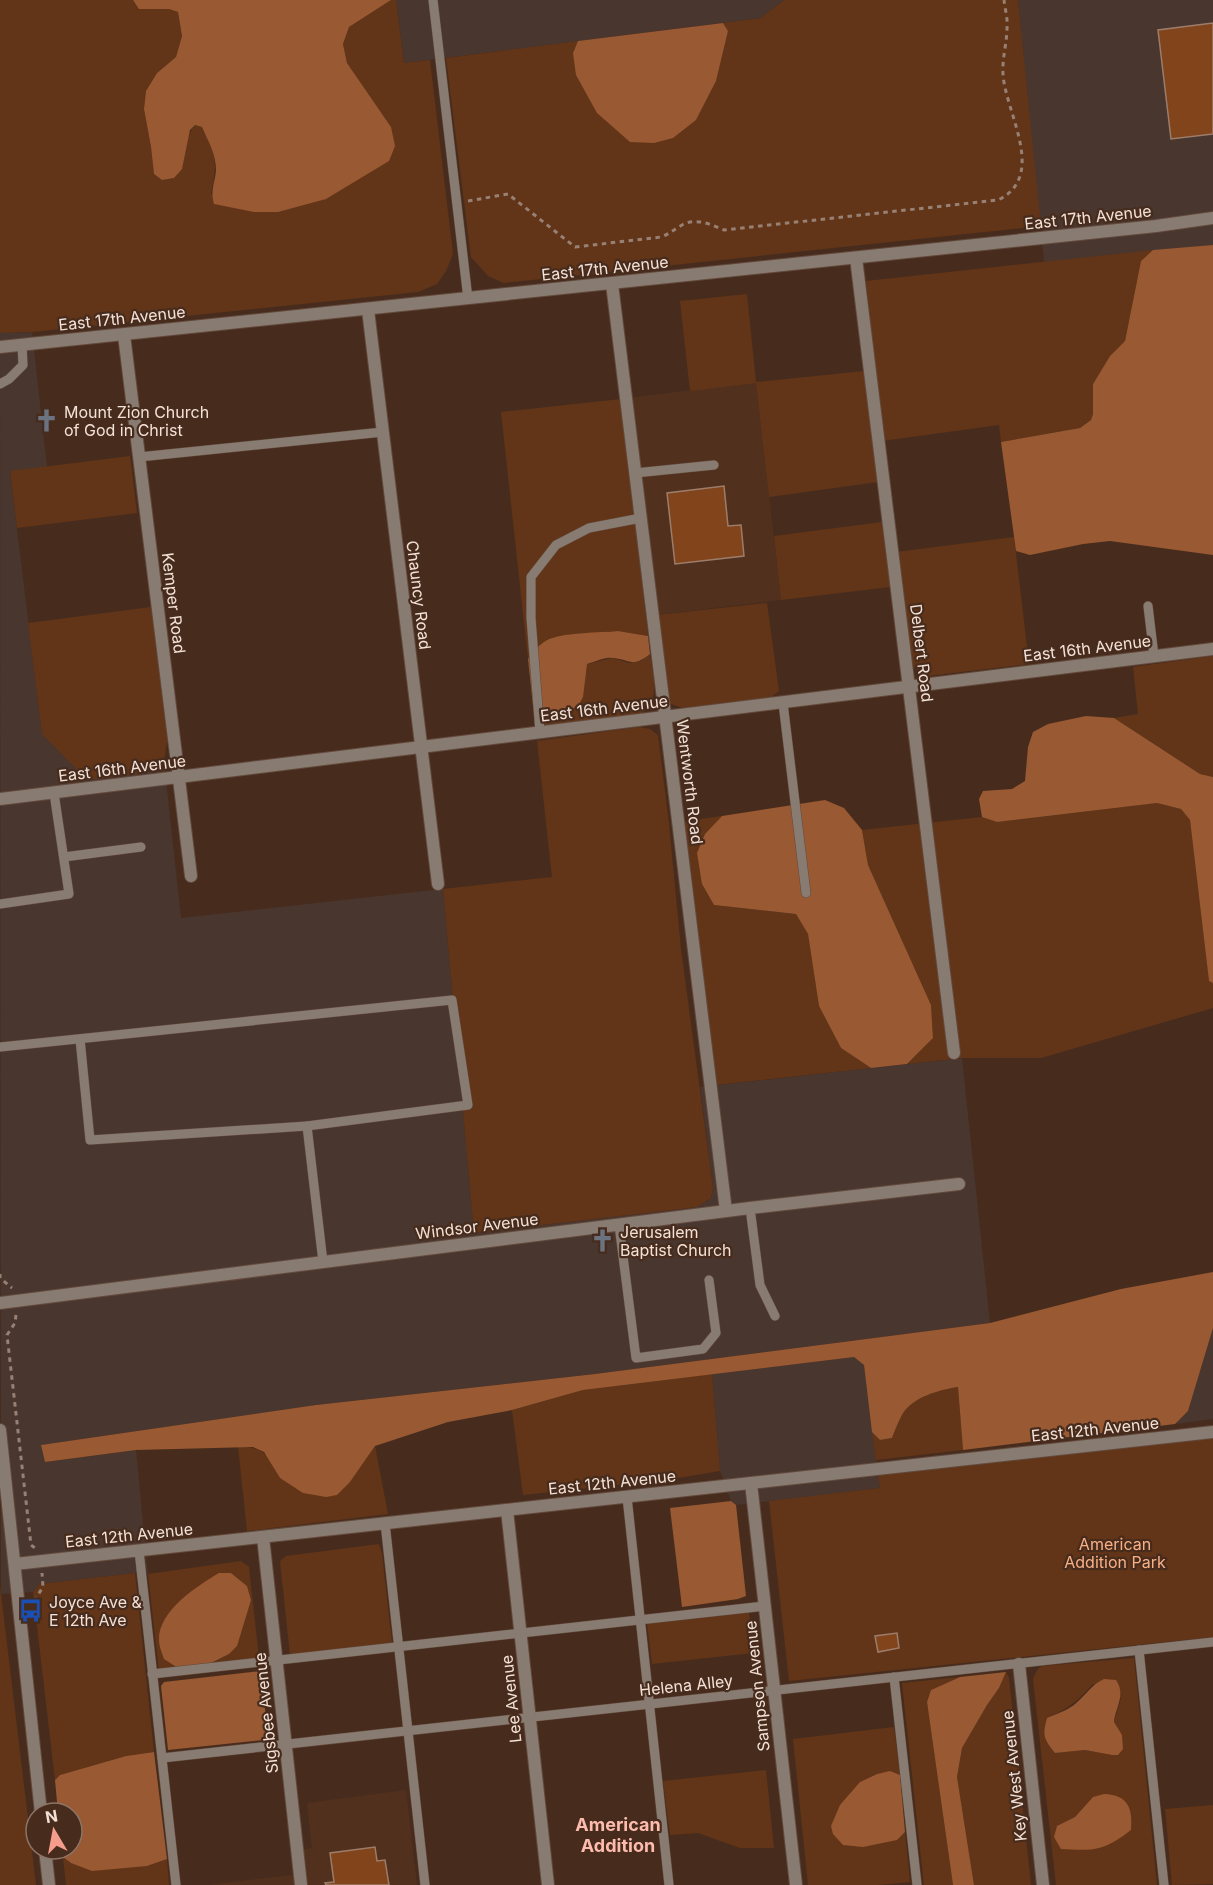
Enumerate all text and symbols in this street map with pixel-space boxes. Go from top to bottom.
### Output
street label: East 17th Avenue [1023,200,1153,234]
street label: East 17th Avenue [540,251,670,285]
street label: East 17th Avenue [57,301,187,335]
place label: Mount Zion Church of God in Christ [64,402,209,440]
church icon: Mount Zion Church of God in Christ [33,408,59,434]
street label: Chauncy Road [402,539,436,651]
street label: Kemper Road [158,551,190,655]
street label: Delbert Road [906,603,938,703]
street label: East 16th Avenue [1022,630,1152,666]
street label: East 16th Avenue [539,690,669,726]
street label: Wentworth Road [672,718,708,846]
street label: East 16th Avenue [57,750,187,786]
street label: Windsor Avenue [414,1209,540,1243]
place label: Jerusalem Baptist Church [620,1222,732,1260]
church icon: Jerusalem Baptist Church [589,1228,615,1254]
street label: East 12th Avenue [1030,1412,1160,1446]
street label: East 12th Avenue [547,1465,677,1499]
street label: East 12th Avenue [64,1518,194,1552]
park label: American Addition Park [1064,1534,1166,1572]
place label: Joyce Ave & E 12th Ave [49,1592,143,1630]
bus stop icon: Joyce Ave & E 12th Ave [18,1598,44,1624]
street label: Sampson Avenue [740,1620,774,1752]
street label: Sigsbee Avenue [250,1652,282,1774]
street label: Lee Avenue [496,1654,526,1744]
street label: Helena Alley [638,1670,734,1700]
street label: Key West Avenue [997,1710,1031,1842]
north arrow [24,1801,84,1861]
text: N [44,1805,59,1827]
district label: American Addition [575,1814,661,1856]

